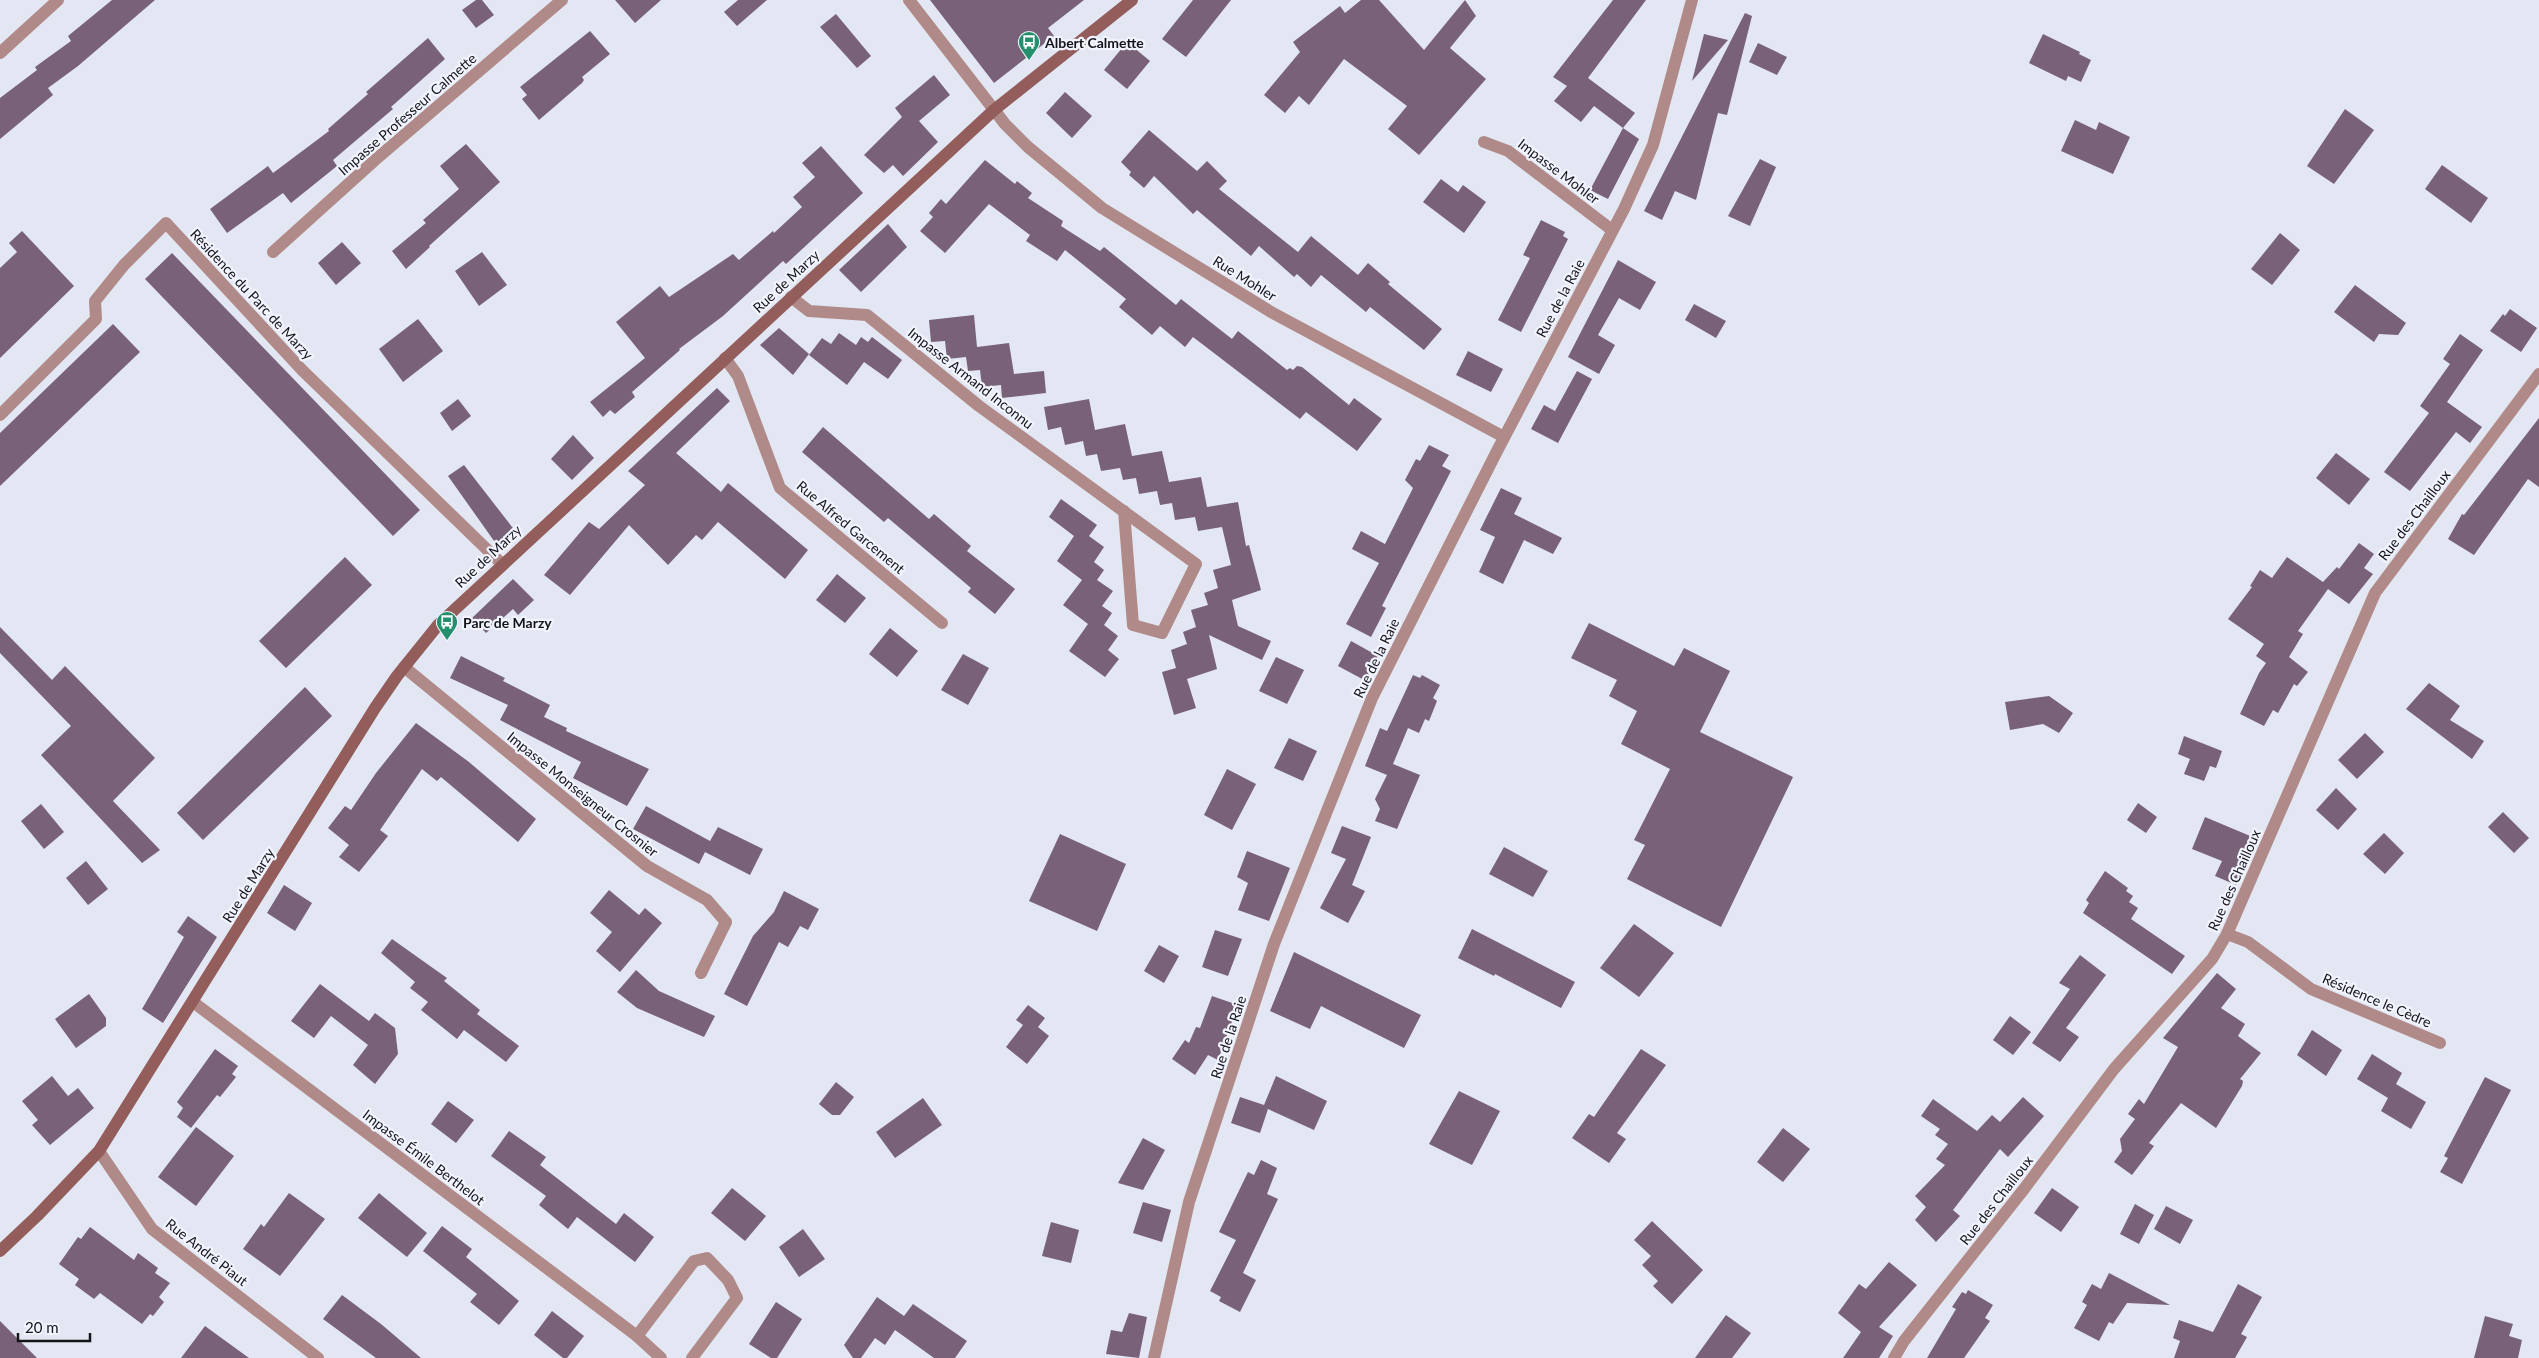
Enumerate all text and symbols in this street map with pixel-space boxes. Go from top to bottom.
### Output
bus stop icon: Albert Calmette [1017,30,1041,61]
place label: Albert Calmette [1044,34,1144,51]
street label: Impasse Professeur Calmette [335,49,479,179]
street label: Impasse Mohler [1515,135,1603,207]
street label: Résidence du Parc de Marzy [187,225,318,363]
street label: Rue de Marzy [749,245,823,316]
street label: Rue Mohler [1210,252,1280,304]
street label: Rue de la Raie [1532,256,1588,340]
street label: Impasse Armand Inconnu [905,324,1037,432]
street label: Rue des Chailloux [2374,466,2454,564]
street label: Rue Alfred Garcement [794,477,908,577]
street label: Rue de Marzy [451,520,525,591]
bus stop icon: Parc de Marzy [435,610,459,641]
place label: Parc de Marzy [463,614,552,631]
street label: Rue de la Raie [1349,615,1403,701]
street label: Impasse Monseigneur Crosnier [504,728,662,860]
street label: Rue des Chailloux [2204,827,2264,933]
street label: Rue de Marzy [218,844,278,925]
street label: Résidence le Cèdre [2320,969,2434,1031]
street label: Rue de la Raie [1207,993,1249,1081]
street label: Impasse Émile Berthelot [360,1106,488,1208]
street label: Rue des Chailloux [1956,1152,2036,1248]
street label: Rue André Piaut [163,1215,251,1289]
scale bar [18,1310,90,1342]
text: 20 m [25,1318,59,1336]

